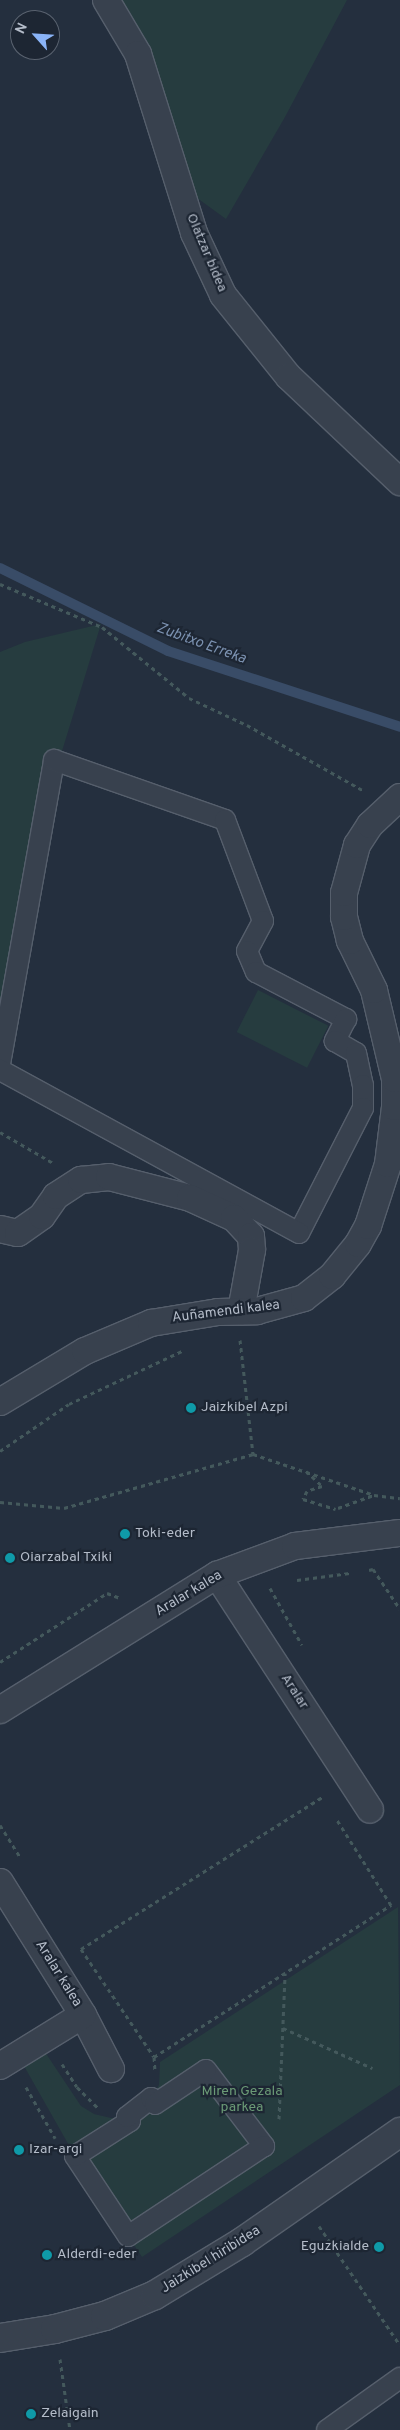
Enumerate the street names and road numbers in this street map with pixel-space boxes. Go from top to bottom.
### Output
street label: Olatzar bidea [182,211,230,295]
street label: Auñamendi kalea [171,1297,281,1327]
street label: Aralar kalea [153,1568,225,1620]
street label: Aralar [276,1671,312,1713]
street label: Aralar kalea [31,1938,85,2010]
street label: Jaizkibel hiribidea [158,2223,264,2297]

